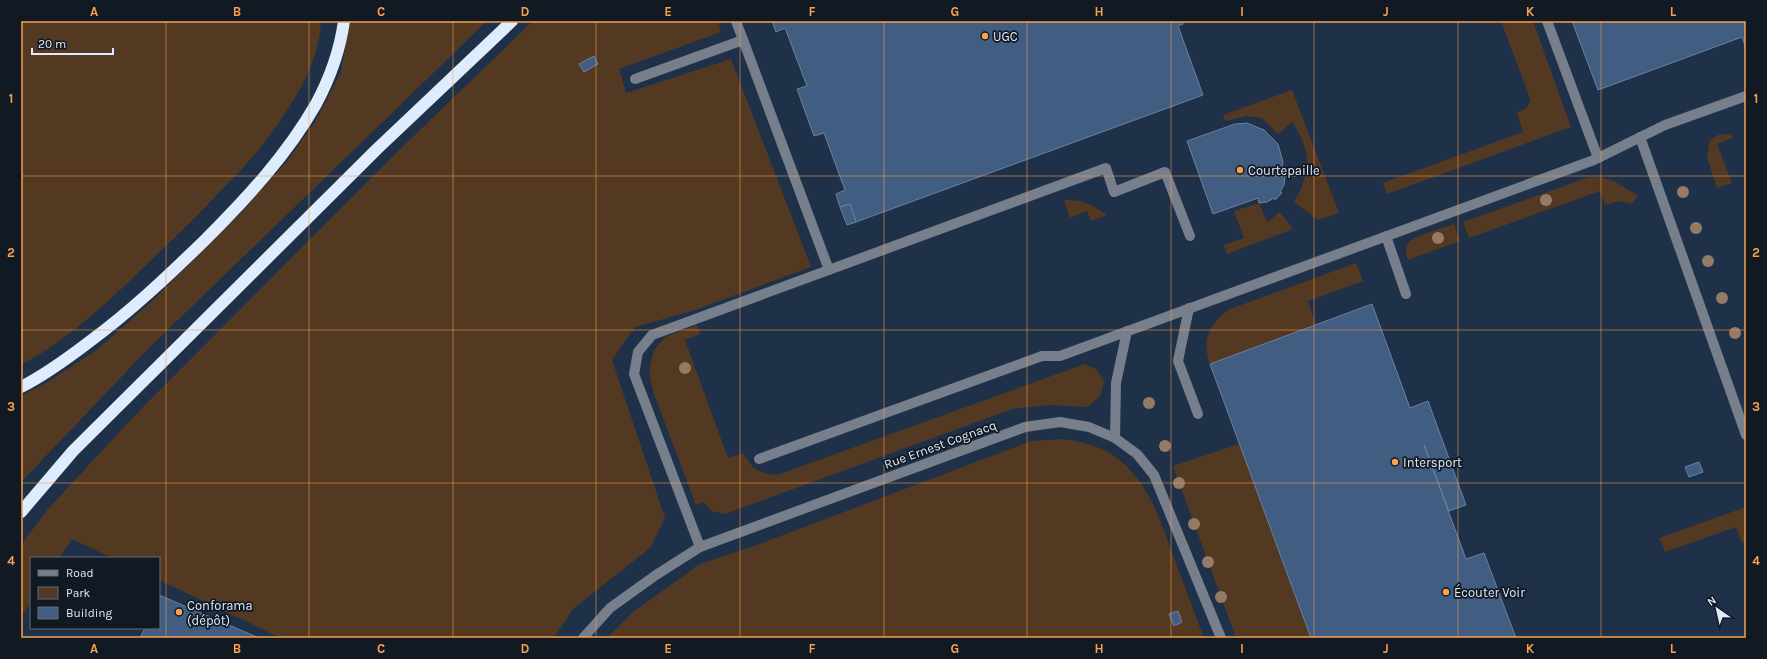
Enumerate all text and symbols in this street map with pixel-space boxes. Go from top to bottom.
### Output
text: A [90,4,98,19]
text: B [233,4,241,19]
text: C [377,4,385,19]
text: D [521,4,530,19]
text: E [664,4,672,19]
text: F [808,4,816,19]
text: G [951,4,959,19]
text: H [1094,4,1104,19]
text: I [1240,4,1244,19]
text: J [1383,4,1389,19]
text: K [1526,4,1535,19]
text: L [1670,4,1677,19]
place label: UGC [993,29,1018,44]
scale bar [32,30,113,56]
marker: UGC [980,31,990,41]
text: 20 m [38,37,66,51]
text: 1 [9,91,13,106]
text: 1 [1754,91,1758,106]
place label: Courtepaille [1248,163,1320,178]
marker: Courtepaille [1235,165,1245,175]
text: 2 [7,245,15,260]
text: 2 [1752,245,1760,260]
text: 3 [7,399,15,414]
text: 3 [1752,399,1760,414]
street label: Rue Ernest Cognacq [882,417,999,473]
place label: Intersport [1403,455,1462,470]
marker: Intersport [1390,457,1400,467]
text: 4 [7,553,15,568]
text: 4 [1752,553,1760,568]
legend [30,557,160,629]
text: Road [66,566,94,580]
place label: Écouter Voir [1454,583,1525,600]
text: Park [66,586,91,600]
marker: Écouter Voir [1441,587,1451,597]
north arrow [1697,589,1737,629]
text: N [1705,594,1719,609]
place label: Conforama (dépôt) [187,598,253,628]
text: Building [66,606,113,620]
marker: Conforama (dépôt) [174,607,184,617]
text: A [90,641,98,656]
text: B [233,641,241,656]
text: C [377,641,385,656]
text: D [521,641,530,656]
text: E [664,641,672,656]
text: F [808,641,816,656]
text: G [951,641,959,656]
text: H [1094,641,1104,656]
text: I [1240,641,1244,656]
text: J [1383,641,1389,656]
text: K [1526,641,1535,656]
text: L [1670,641,1677,656]

